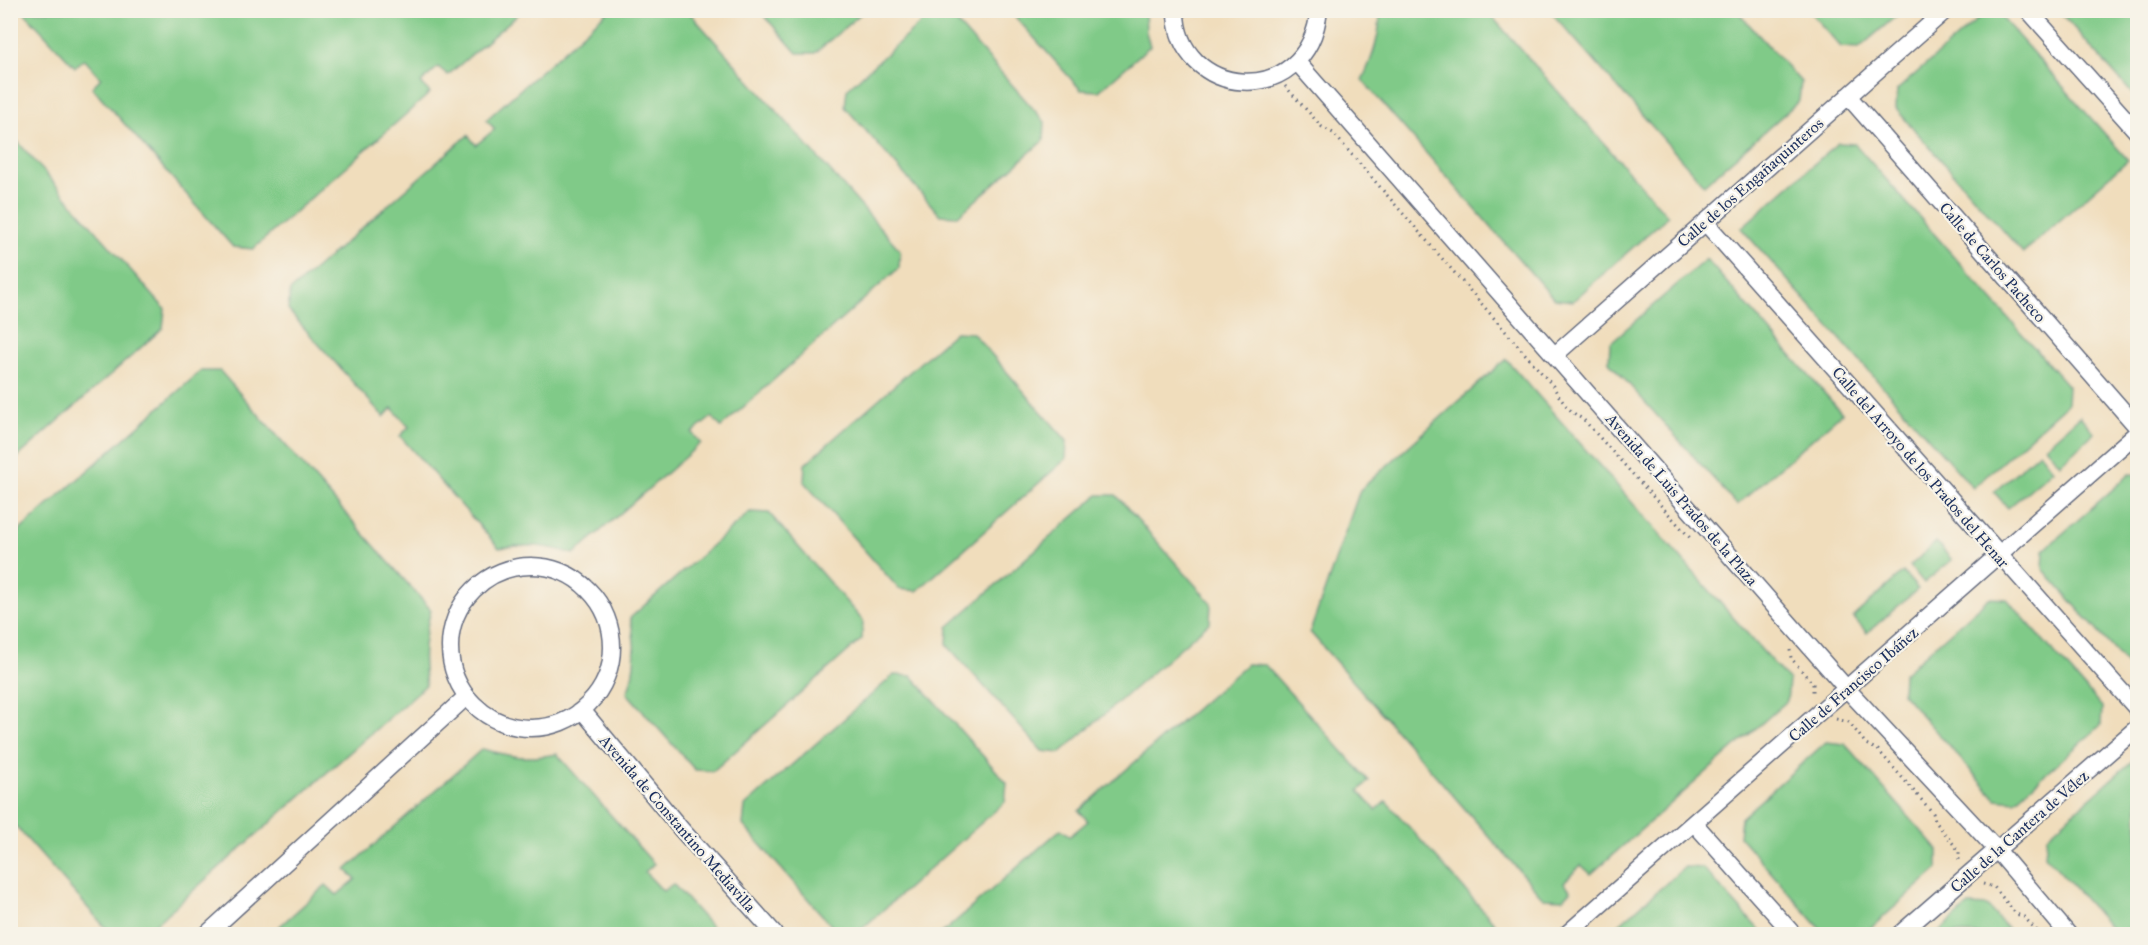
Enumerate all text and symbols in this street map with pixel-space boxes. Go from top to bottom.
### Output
street label: Calle de los Engañaquinteros [1673,114,1828,252]
street label: Calle de Carlos Pacheco [1935,198,2050,326]
street label: Calle del Arroyo de los Prados del Henar [1828,363,2013,572]
street label: Avenida de Luis Prados de la Plaza [1601,409,1762,590]
street label: Calle de Francisco Ibáñez [1785,623,1922,746]
street label: Avenida de Constantino Mediavilla [595,730,760,916]
street label: Calle de la Cantera de Vélez [1946,766,2093,897]

